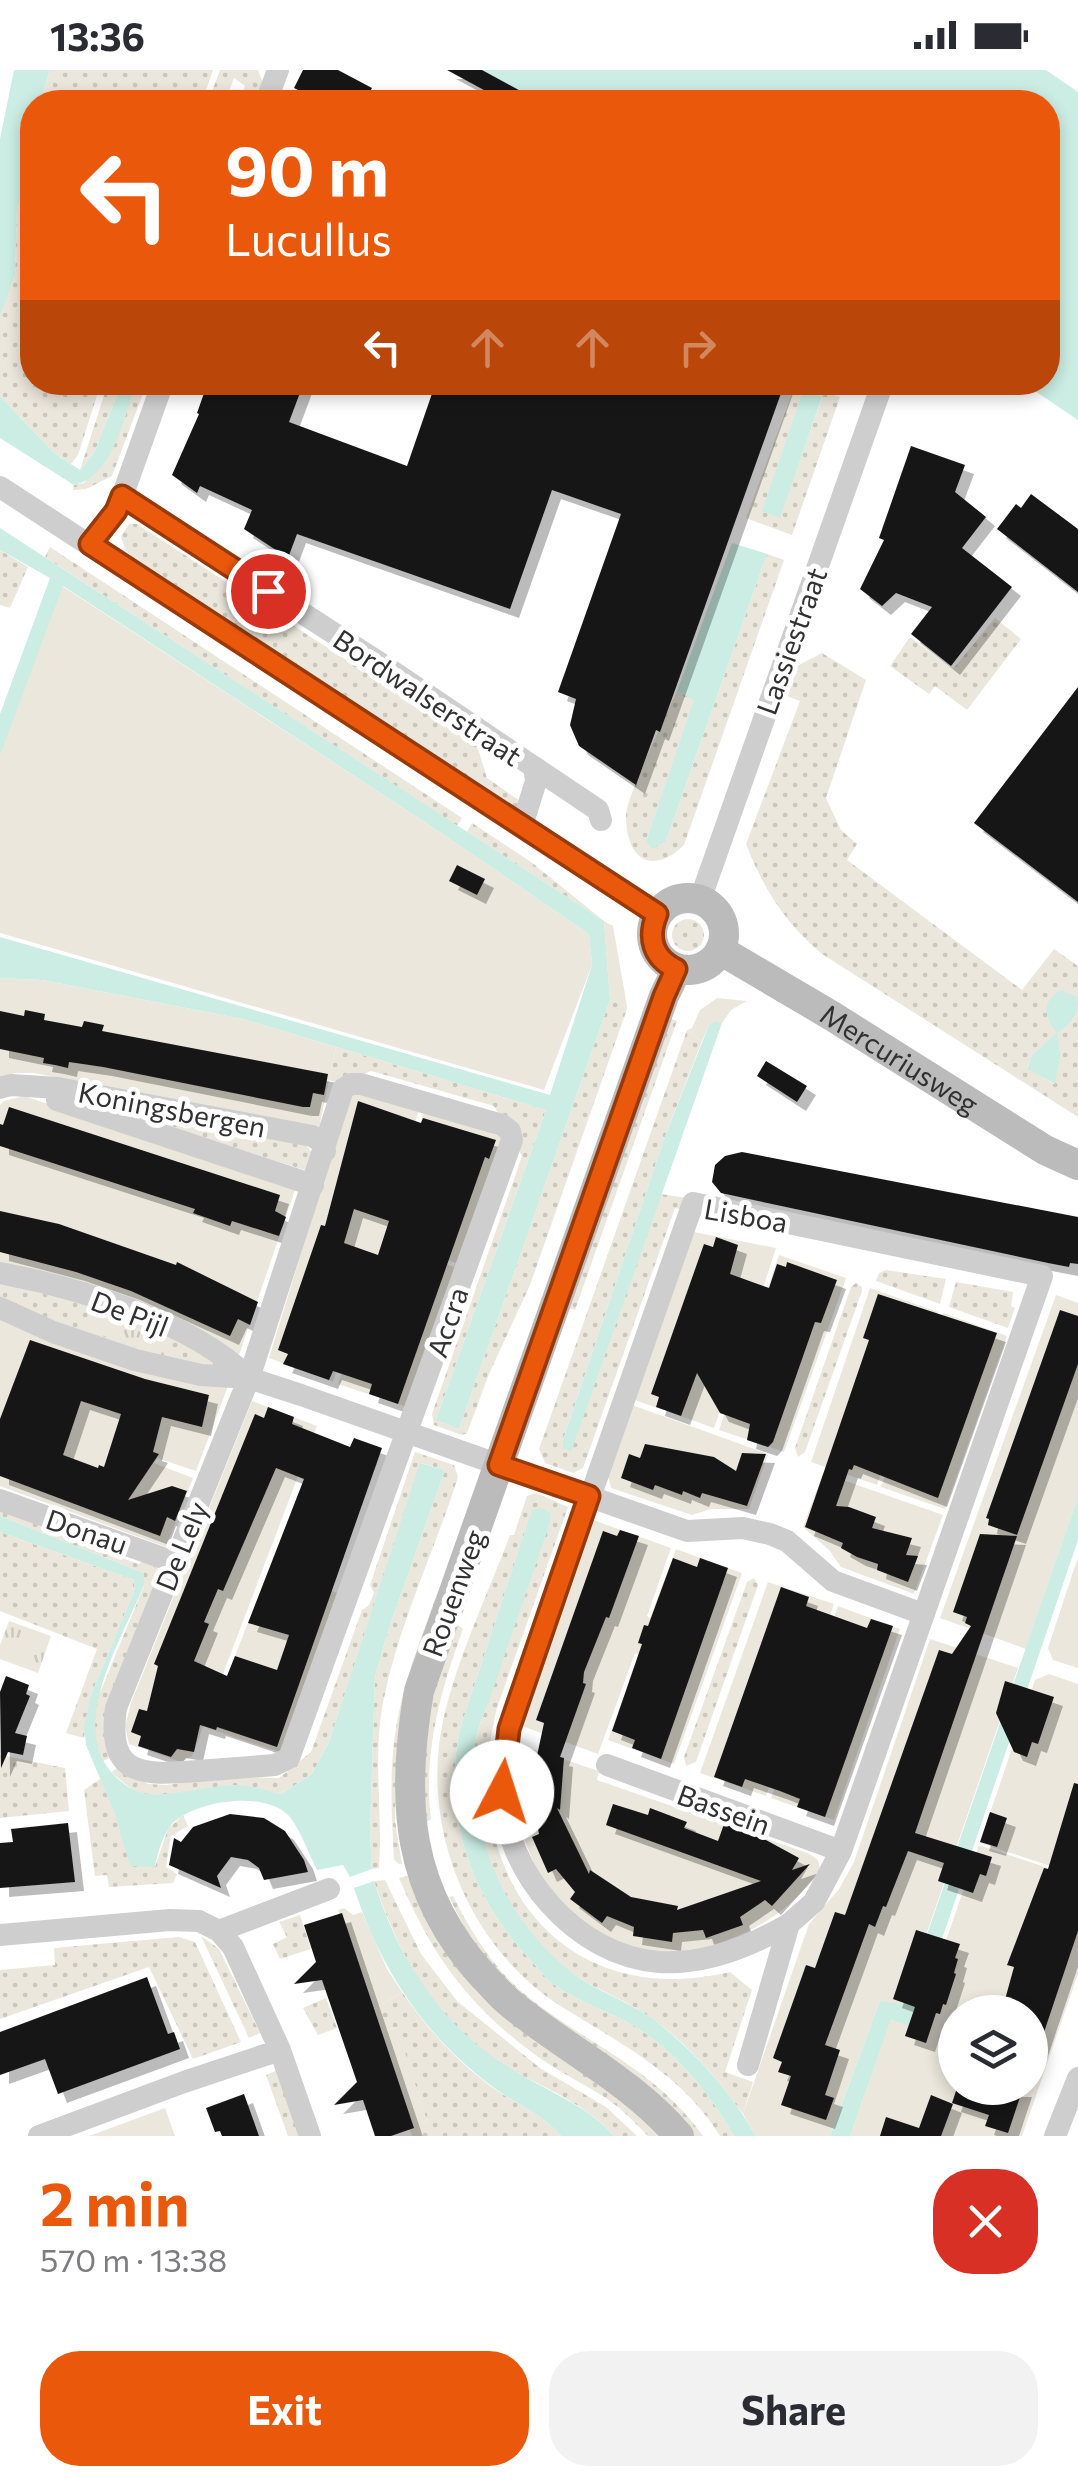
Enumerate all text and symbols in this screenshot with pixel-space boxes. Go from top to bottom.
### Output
text: 13:36 [50,12,145,59]
text: 90 m [225,125,389,210]
icon: left [60,130,190,260]
text: Lucullus [225,210,392,265]
icon: left [355,320,410,375]
icon: ahead [460,320,515,375]
icon: ahead [565,320,620,375]
icon: right [670,320,725,375]
pin [226,549,311,634]
street label: Lassiestraat [749,563,833,719]
icon: arrive [241,564,296,619]
street label: Bordwalserstraat [327,622,529,772]
street label: Mercuriusweg [814,996,985,1121]
street label: Koningsbergen [76,1074,268,1144]
street label: Lisboa [702,1191,790,1239]
street label: Accra [419,1282,475,1362]
street label: De Pijl [87,1283,173,1343]
street label: De Lely [148,1496,214,1596]
street label: Donau [42,1501,132,1561]
street label: Rouenweg [414,1525,492,1661]
position arrow [450,1740,554,1844]
street label: Bassein [673,1777,775,1841]
map controls [938,1995,1048,2105]
button: layers [938,1995,1048,2105]
text: 2 min [40,2165,189,2238]
button: close [933,2169,1038,2274]
text: 570 m · 13:38 [40,2239,227,2279]
button: Exit [40,2351,529,2466]
button: Share [549,2351,1038,2466]

